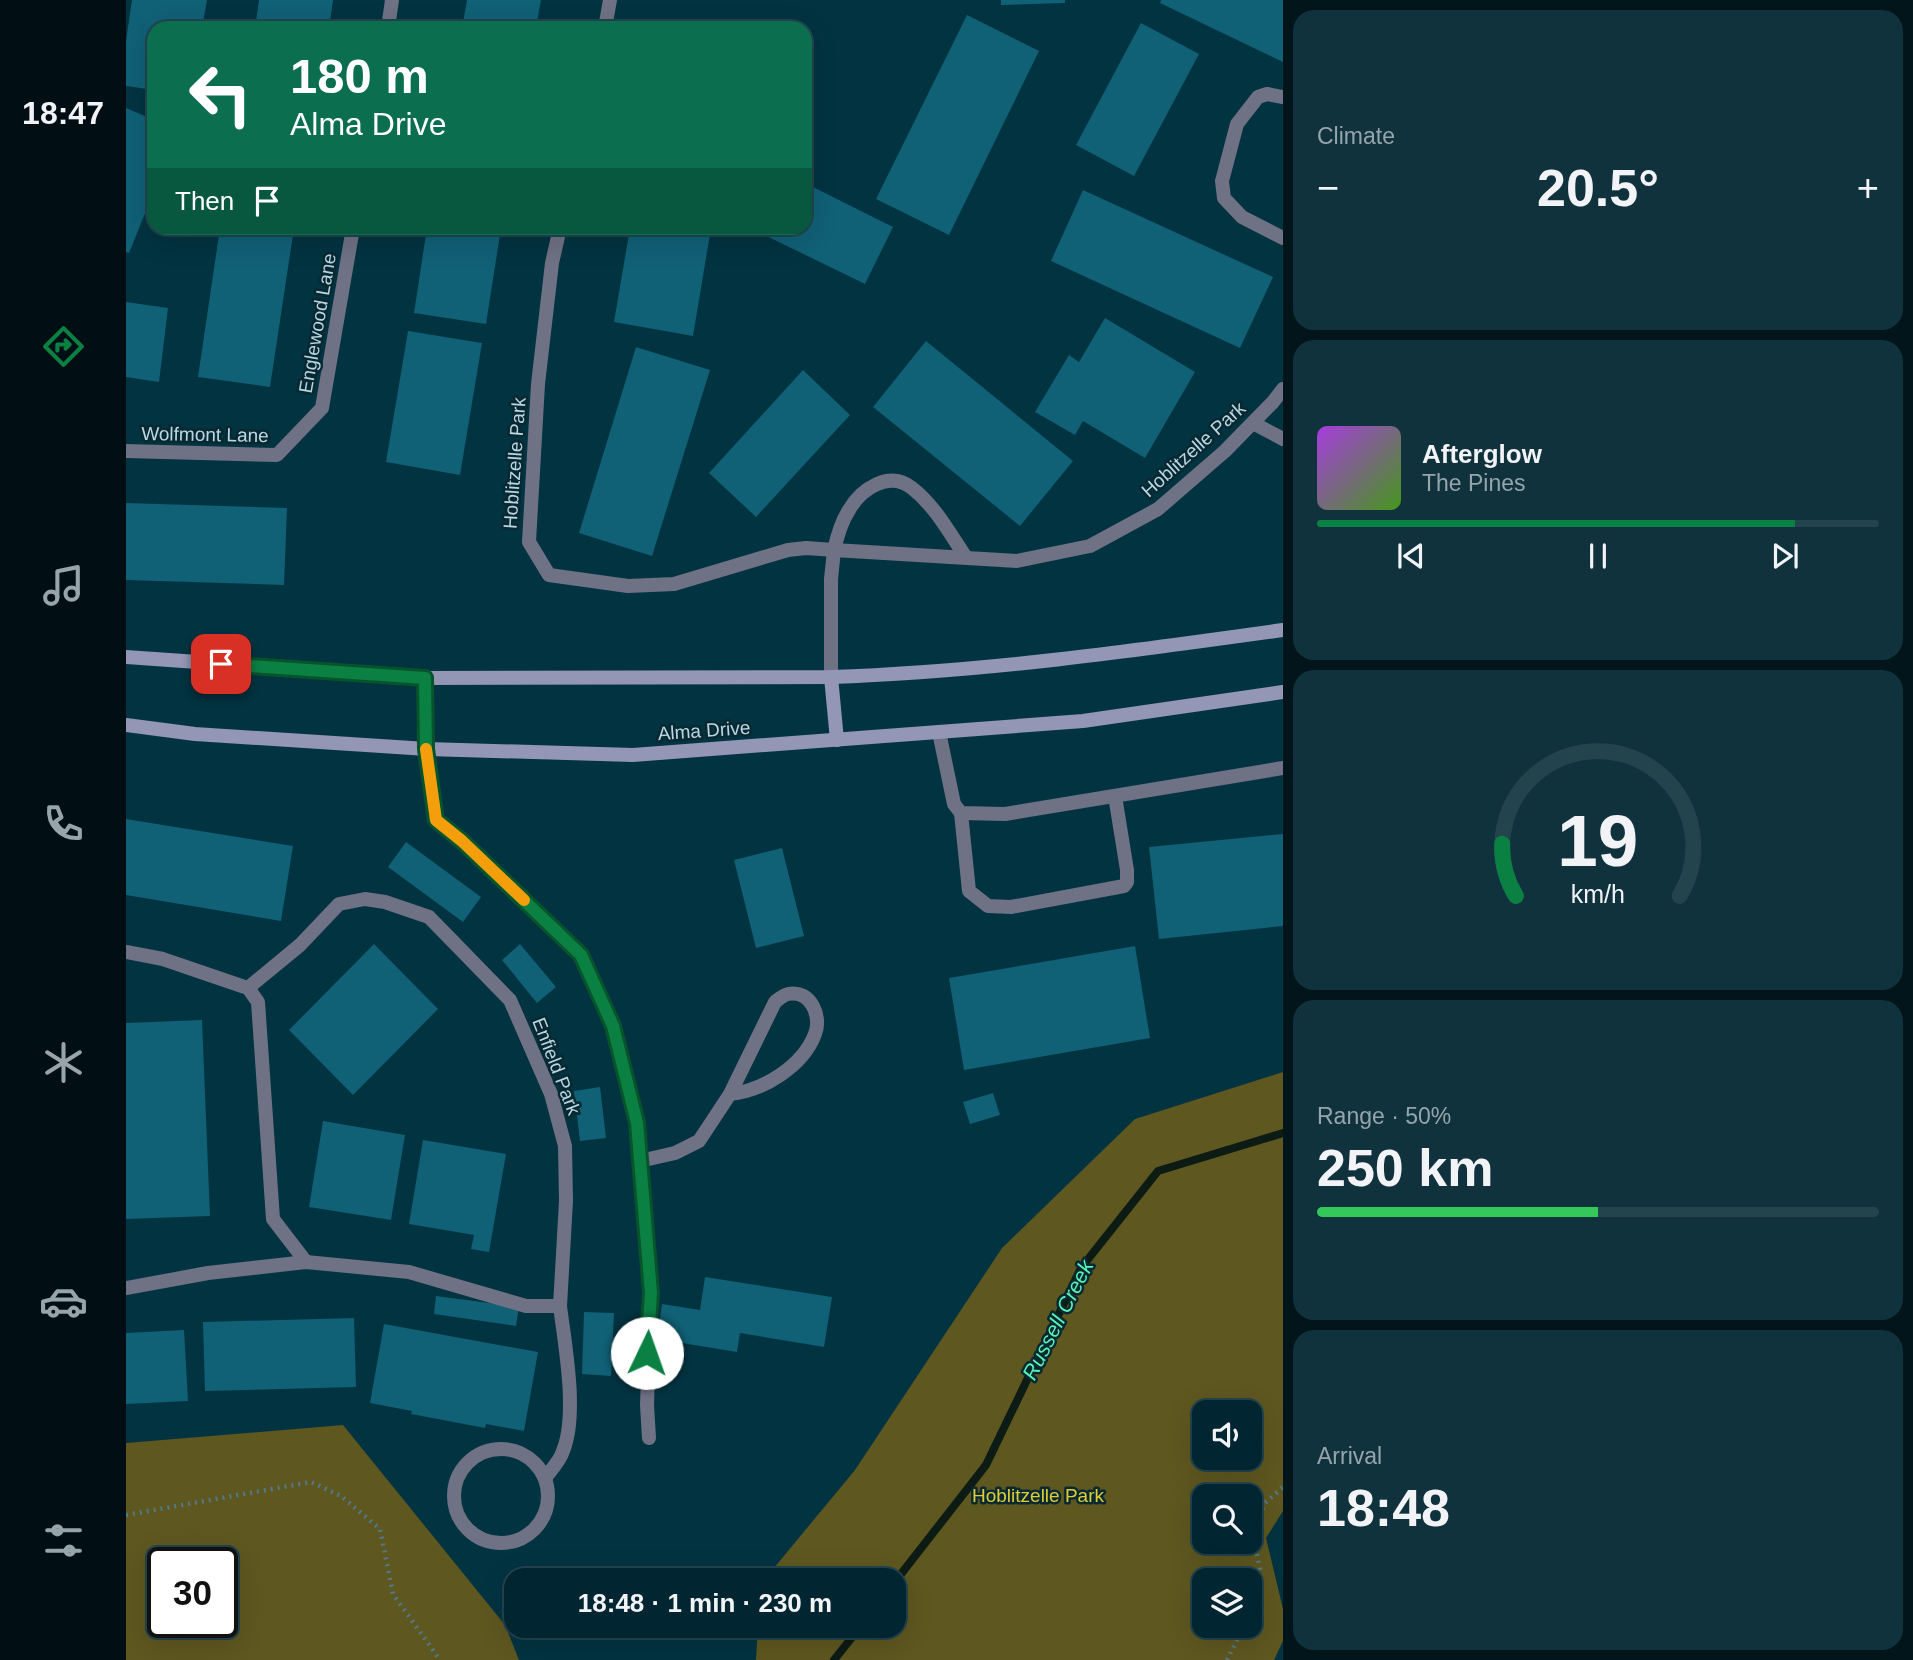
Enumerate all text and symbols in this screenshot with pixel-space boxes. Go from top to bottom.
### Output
icon: left [175,49,266,140]
text: 180 m [290,49,429,103]
text: 18:47 [22,95,104,131]
text: Alma Drive [290,106,446,142]
text: Climate [1317,123,1395,149]
text: 20.5° [1537,159,1659,217]
text: − [1317,167,1339,209]
text: + [1857,167,1879,209]
icon: arrive [248,182,286,220]
text: Then [175,186,234,216]
street label: Englewood Lane [295,252,340,395]
icon: directions [39,322,88,371]
street label: Hoblitzelle Park [499,396,530,530]
street label: Hoblitzelle Park [1137,397,1250,501]
street label: Wolfmont Lane [141,423,269,446]
text: Afterglow [1422,439,1542,469]
text: The Pines [1422,470,1526,496]
icon: previous [1392,537,1430,575]
icon: pause [1579,537,1617,575]
icon: next [1766,537,1804,575]
icon: music [39,561,88,610]
pin [191,634,251,694]
icon: arrive [202,645,240,683]
street label: Alma Drive [657,717,751,744]
icon: phone [39,799,88,848]
text: 19 [1558,800,1638,881]
text: km/h [1571,880,1625,908]
street label: Enfield Park [528,1015,585,1118]
icon: climate [39,1038,88,1087]
text: Range · 50% [1317,1103,1451,1129]
text: 250 km [1317,1139,1493,1197]
water label: Russell Creek [1018,1255,1098,1383]
icon: car [39,1277,88,1326]
position arrow [610,1316,684,1390]
map controls [1192,1400,1262,1638]
button: sound [1192,1400,1262,1470]
text: Arrival [1317,1443,1382,1469]
text: 18:48 [1317,1479,1450,1537]
button: search [1192,1484,1262,1554]
park label: Hoblitzelle Park [972,1485,1104,1506]
icon: filters [39,1516,88,1565]
speed limit sign: 30 [147,1547,238,1638]
button: layers [1192,1568,1262,1638]
text: 18:48 · 1 min · 230 m [578,1588,832,1618]

